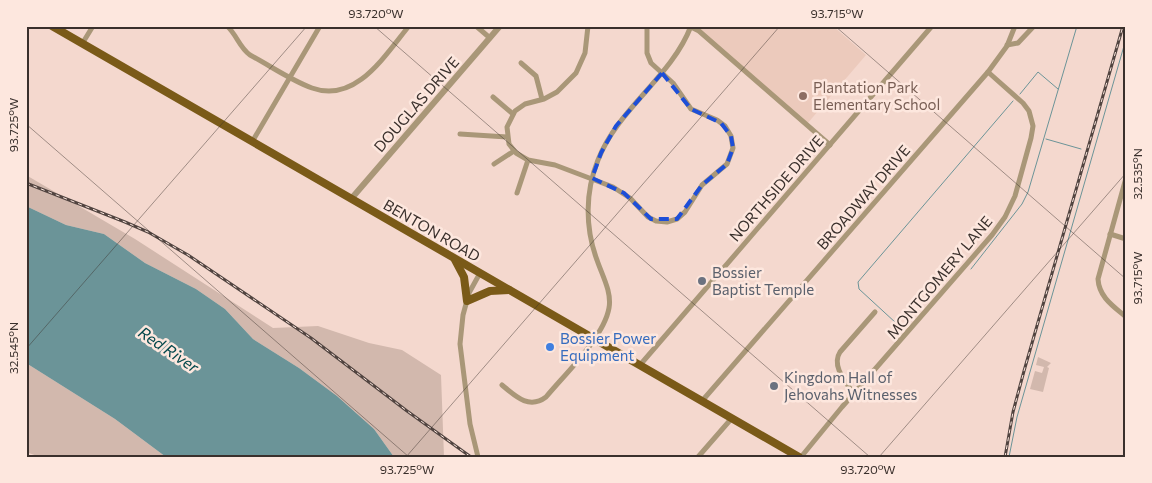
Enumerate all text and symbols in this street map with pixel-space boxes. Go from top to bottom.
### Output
text: 93.720°W [348,6,404,20]
text: 93.715°W [811,6,863,20]
street label: DOUGLAS DRIVE [370,53,462,155]
place label: Plantation Park Elementary School [813,78,940,113]
marker: Plantation Park Elementary School [797,90,809,102]
text: 93.725°W [6,98,20,152]
street label: NORTHSIDE DRIVE [725,131,827,245]
street label: BROADWAY DRIVE [813,141,913,253]
text: 32.535°N [1130,148,1144,200]
street label: BENTON ROAD [381,195,483,265]
street label: MONTGOMERY LANE [882,212,996,342]
text: 93.715°W [1130,252,1144,304]
place label: Bossier Baptist Temple [712,263,814,298]
marker: Bossier Baptist Temple [696,275,708,287]
text: 32.545°N [6,322,20,374]
water label: Red River [135,322,203,376]
place label: Bossier Power Equipment [560,329,656,364]
marker: Bossier Power Equipment [544,341,556,353]
place label: Kingdom Hall of Jehovahs Witnesses [784,368,918,403]
marker: Kingdom Hall of Jehovahs Witnesses [768,380,780,392]
text: 93.725°W [380,462,434,476]
text: 93.720°W [840,462,896,476]

